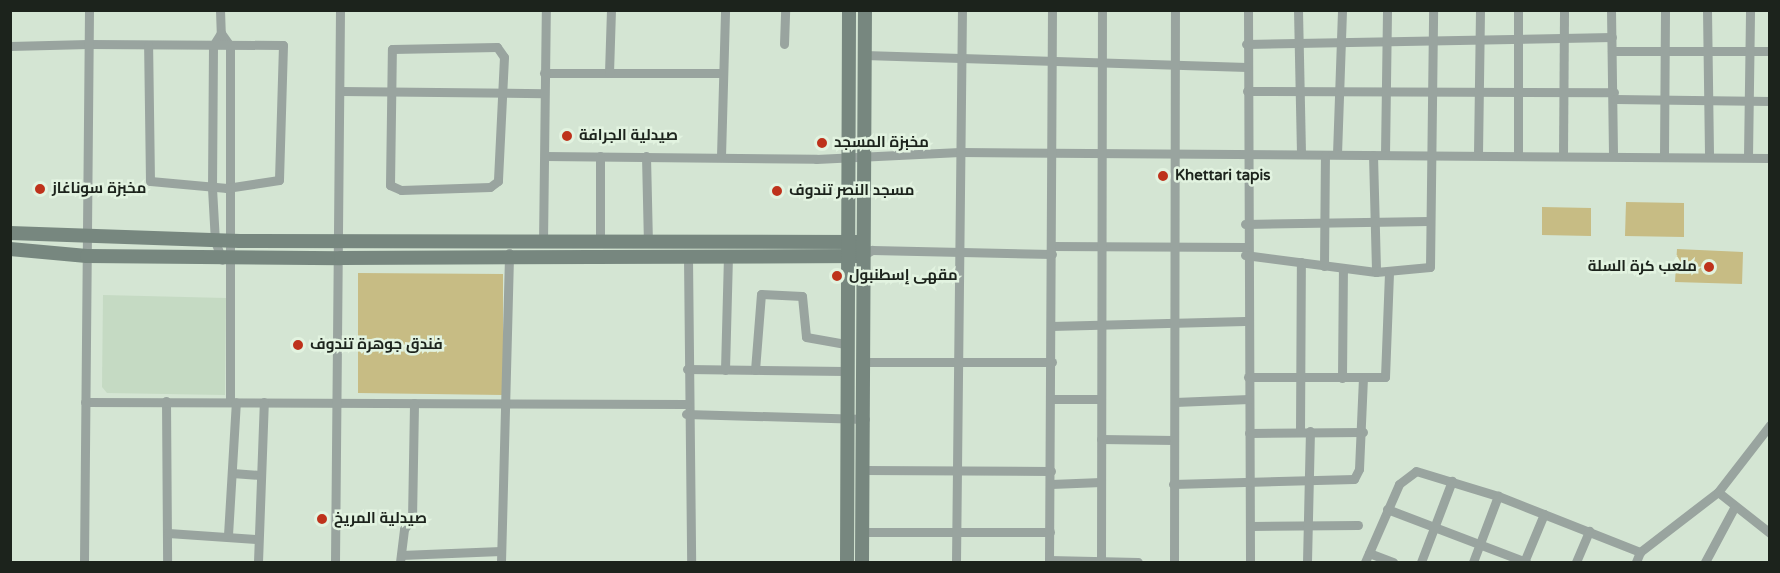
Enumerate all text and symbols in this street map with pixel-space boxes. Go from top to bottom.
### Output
place label: صيدلية الجرافة [579,127,678,145]
marker: صيدلية الجرافة [560,129,574,143]
place label: مخبزة المسجد [834,134,929,152]
marker: مخبزة المسجد [815,136,829,150]
place label: Khettari tapis [1175,167,1271,185]
marker: Khettari tapis [1156,169,1170,183]
place label: مخبزة سوناغاز [52,180,146,198]
marker: مخبزة سوناغاز [33,182,47,196]
place label: مسجد النصر تندوف [789,182,914,200]
marker: مسجد النصر تندوف [770,184,784,198]
place label: ملعب كرة السلة [1588,258,1697,276]
marker: ملعب كرة السلة [1702,260,1716,274]
place label: مقهى إسطنبول [849,267,958,285]
marker: مقهى إسطنبول [830,269,844,283]
place label: فندق جوهرة تندوف [310,336,443,354]
marker: فندق جوهرة تندوف [291,338,305,352]
place label: صيدلية المريخ [334,510,427,528]
marker: صيدلية المريخ [315,512,329,526]

